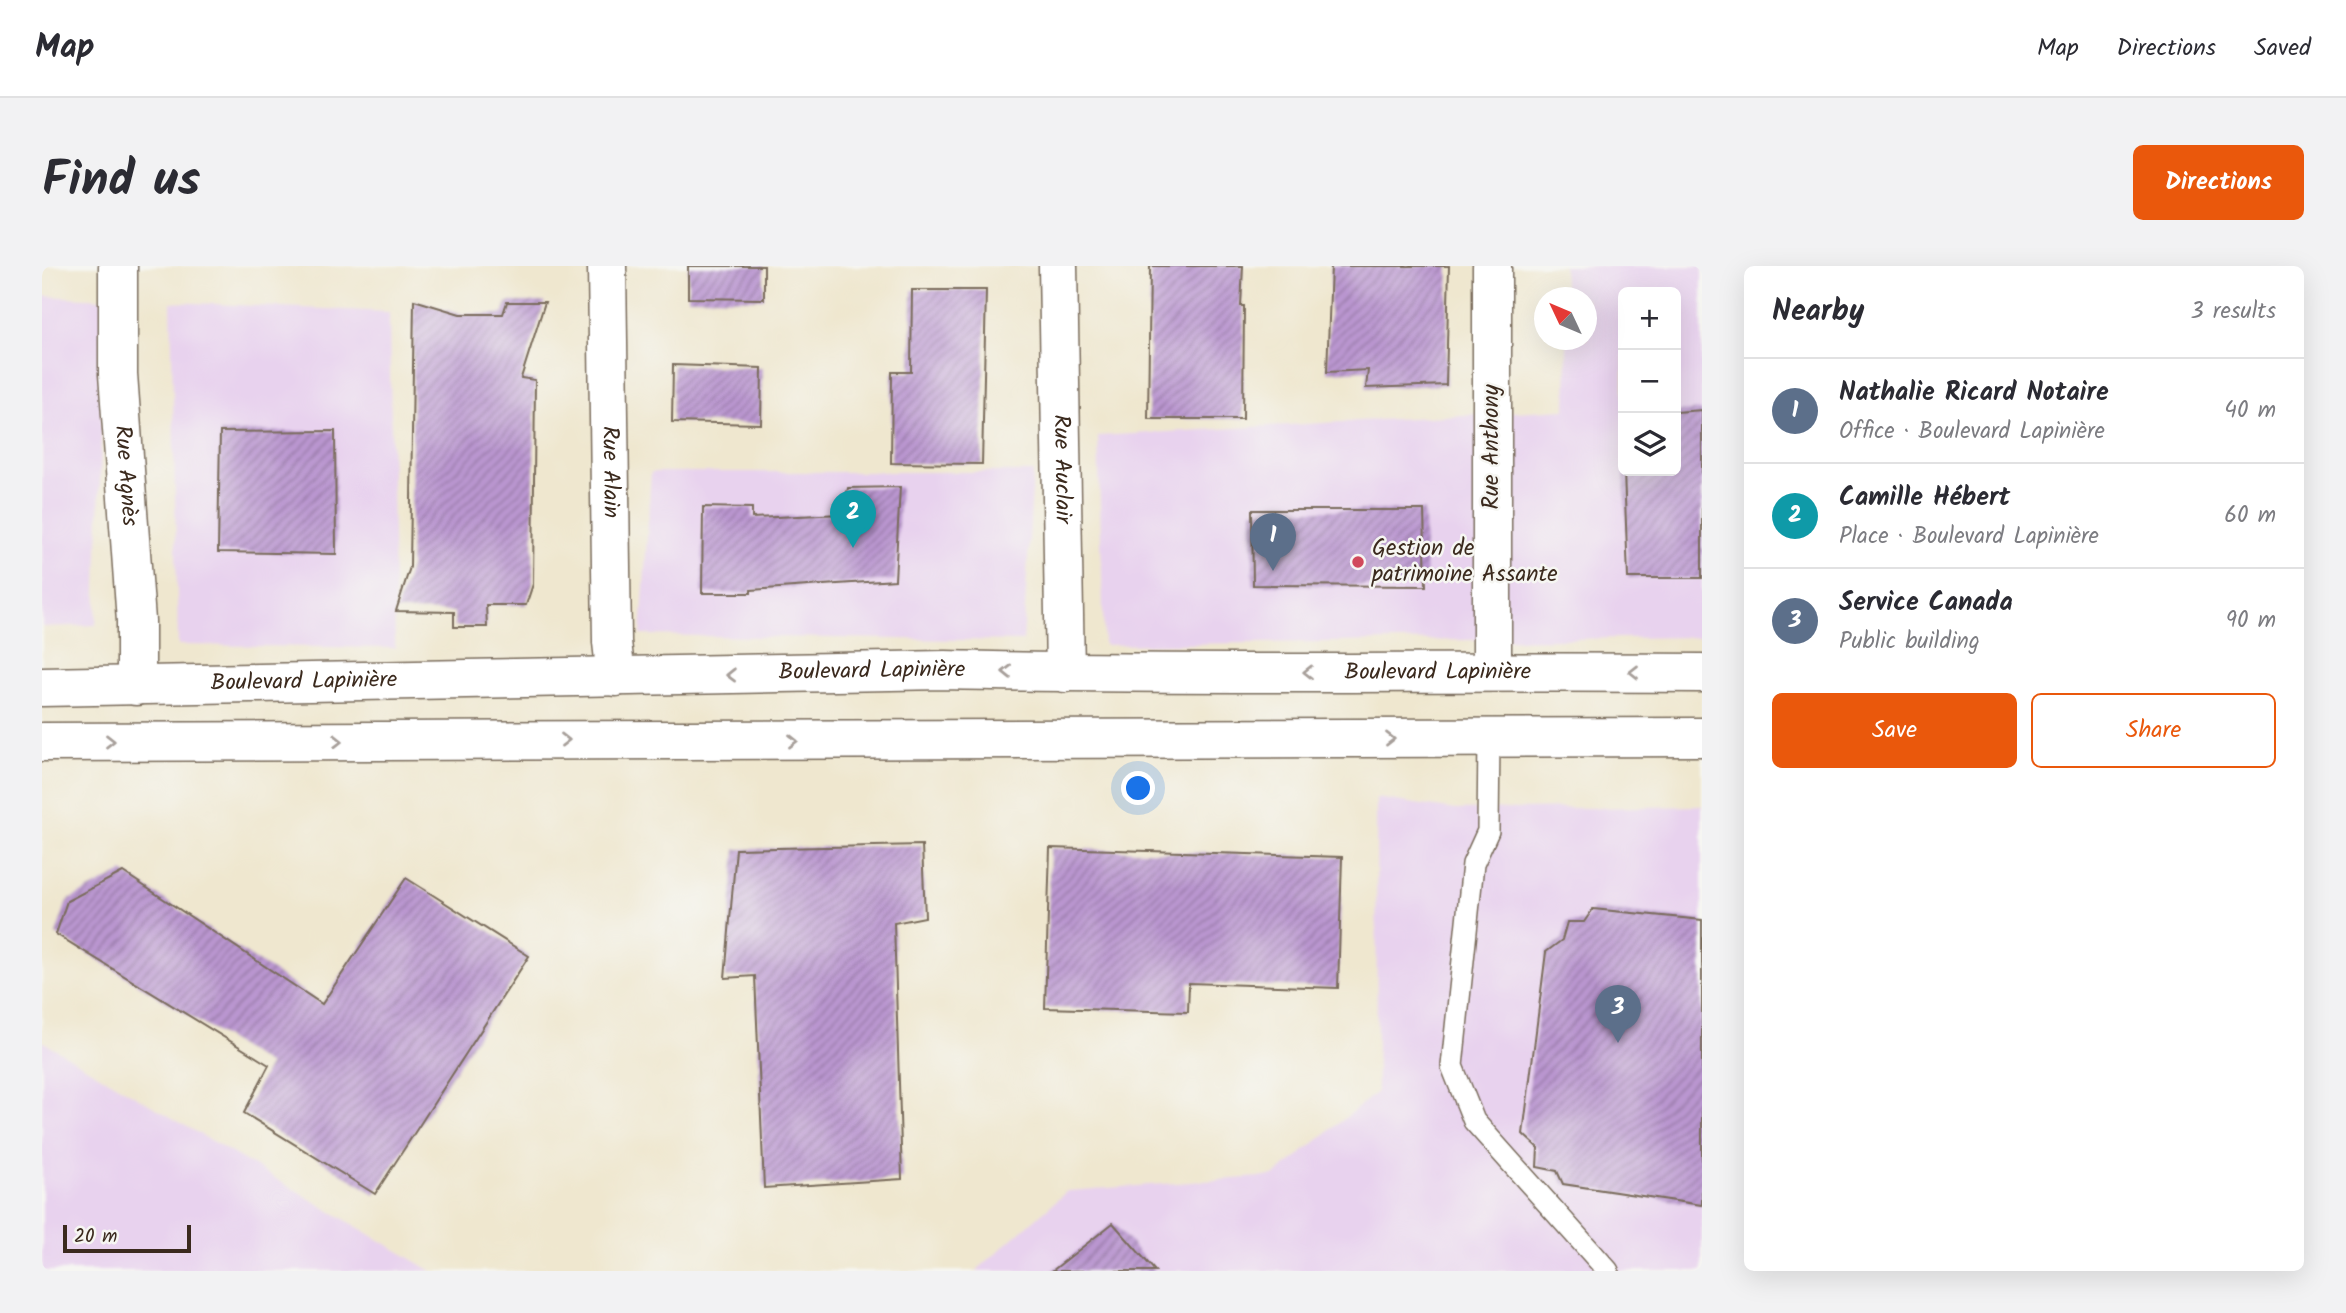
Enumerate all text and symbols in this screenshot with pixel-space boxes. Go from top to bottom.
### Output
text: Map [35,22,95,75]
text: Map [2037,29,2079,68]
text: Directions [2117,29,2216,68]
text: Saved [2254,29,2311,68]
text: Find us [42,143,200,221]
button: Directions [2133,145,2304,220]
north arrow [1534,287,1597,350]
map controls [1618,287,1681,476]
button: + [1618,287,1681,350]
text: Nearby [1772,288,1864,336]
text: 3 results [2190,294,2276,330]
button: − [1618,350,1681,413]
text: Nathalie Ricard Notaire [1839,372,2109,414]
street label: Rue Anthony [1474,384,1510,510]
text: 1 [1792,393,1798,429]
text: 40 m [2224,393,2276,429]
button: layers [1618,413,1681,476]
street label: Rue Auclair [1043,414,1080,525]
text: Office · Boulevard Lapinière [1839,414,2105,450]
street label: Rue Agnès [104,424,147,528]
street label: Rue Alain [591,426,628,518]
text: Camille Hébert [1839,477,2010,519]
pin: 2 [830,490,876,548]
text: 2 [1788,498,1802,534]
text: 60 m [2224,498,2276,534]
pin: 1 [1250,513,1296,571]
text: Place · Boulevard Lapinière [1839,519,2099,555]
place label: Gestion de patrimoine Assante [1371,531,1558,593]
marker: Gestion de patrimoine Assante [1350,554,1366,570]
text: Service Canada [1839,582,2013,624]
text: 3 [1789,603,1801,639]
text: 90 m [2226,603,2276,639]
text: Public building [1839,624,1980,660]
street label: Boulevard Lapinière [778,652,966,691]
street label: Boulevard Lapinière [1344,655,1531,691]
street label: Boulevard Lapinière [210,662,398,702]
one-way arrow [1002,664,1012,680]
one-way arrow [1303,664,1313,680]
one-way arrow [1628,664,1639,680]
one-way arrow [725,667,736,683]
button: Save [1772,693,2017,768]
button: Share [2031,693,2276,768]
one-way arrow [1385,731,1395,747]
one-way arrow [560,732,571,748]
one-way arrow [105,733,116,749]
one-way arrow [333,733,343,749]
one-way arrow [788,733,798,749]
your location [1121,771,1155,805]
pin: 3 [1595,985,1641,1043]
scale bar [63,1222,191,1254]
text: 20 m [74,1222,117,1252]

